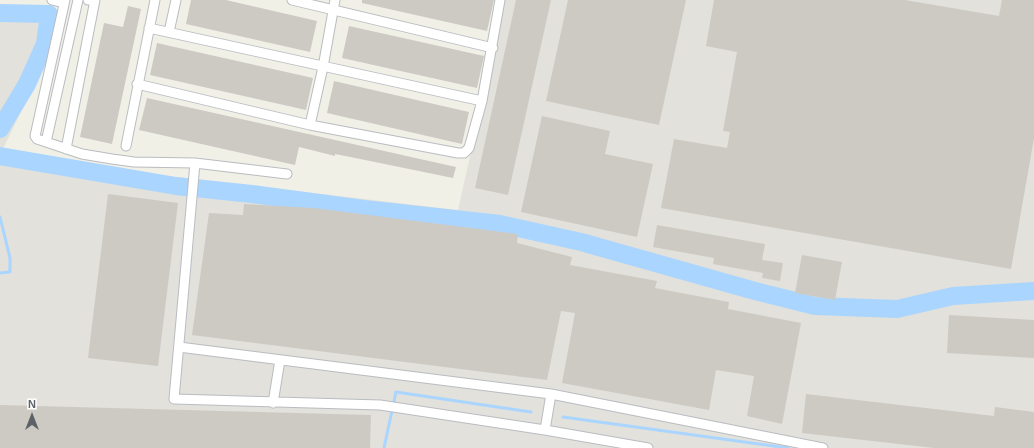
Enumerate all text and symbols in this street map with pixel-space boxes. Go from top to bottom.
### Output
north arrow [12,396,52,436]
text: N [28,398,36,410]

